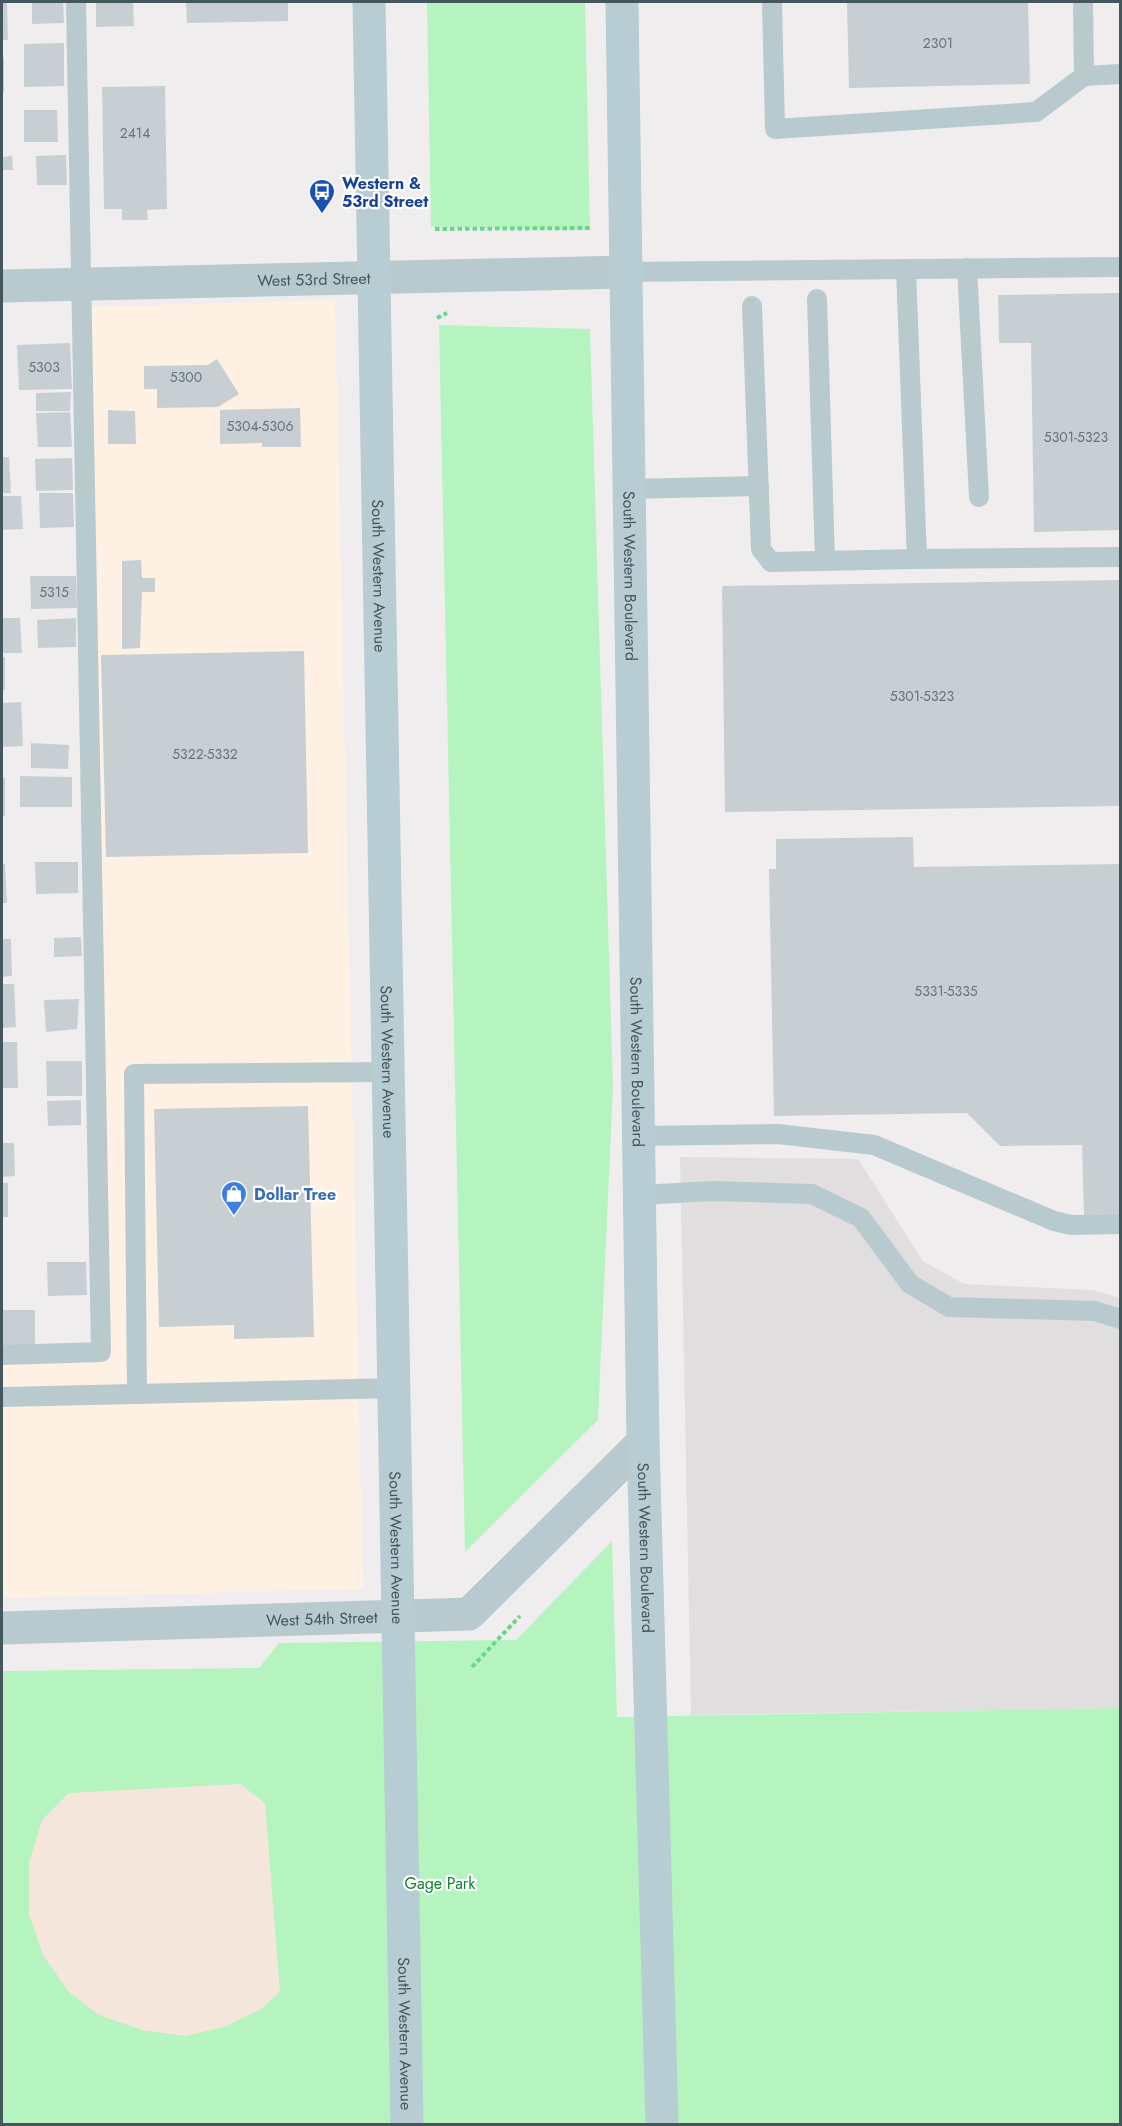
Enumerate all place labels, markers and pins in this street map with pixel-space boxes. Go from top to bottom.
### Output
place label: Western & 53rd Street [342,172,429,213]
bus stop icon: Western & 53rd Street [307,177,337,215]
shop icon: Dollar Tree [219,1179,249,1217]
place label: Dollar Tree [254,1183,336,1206]

